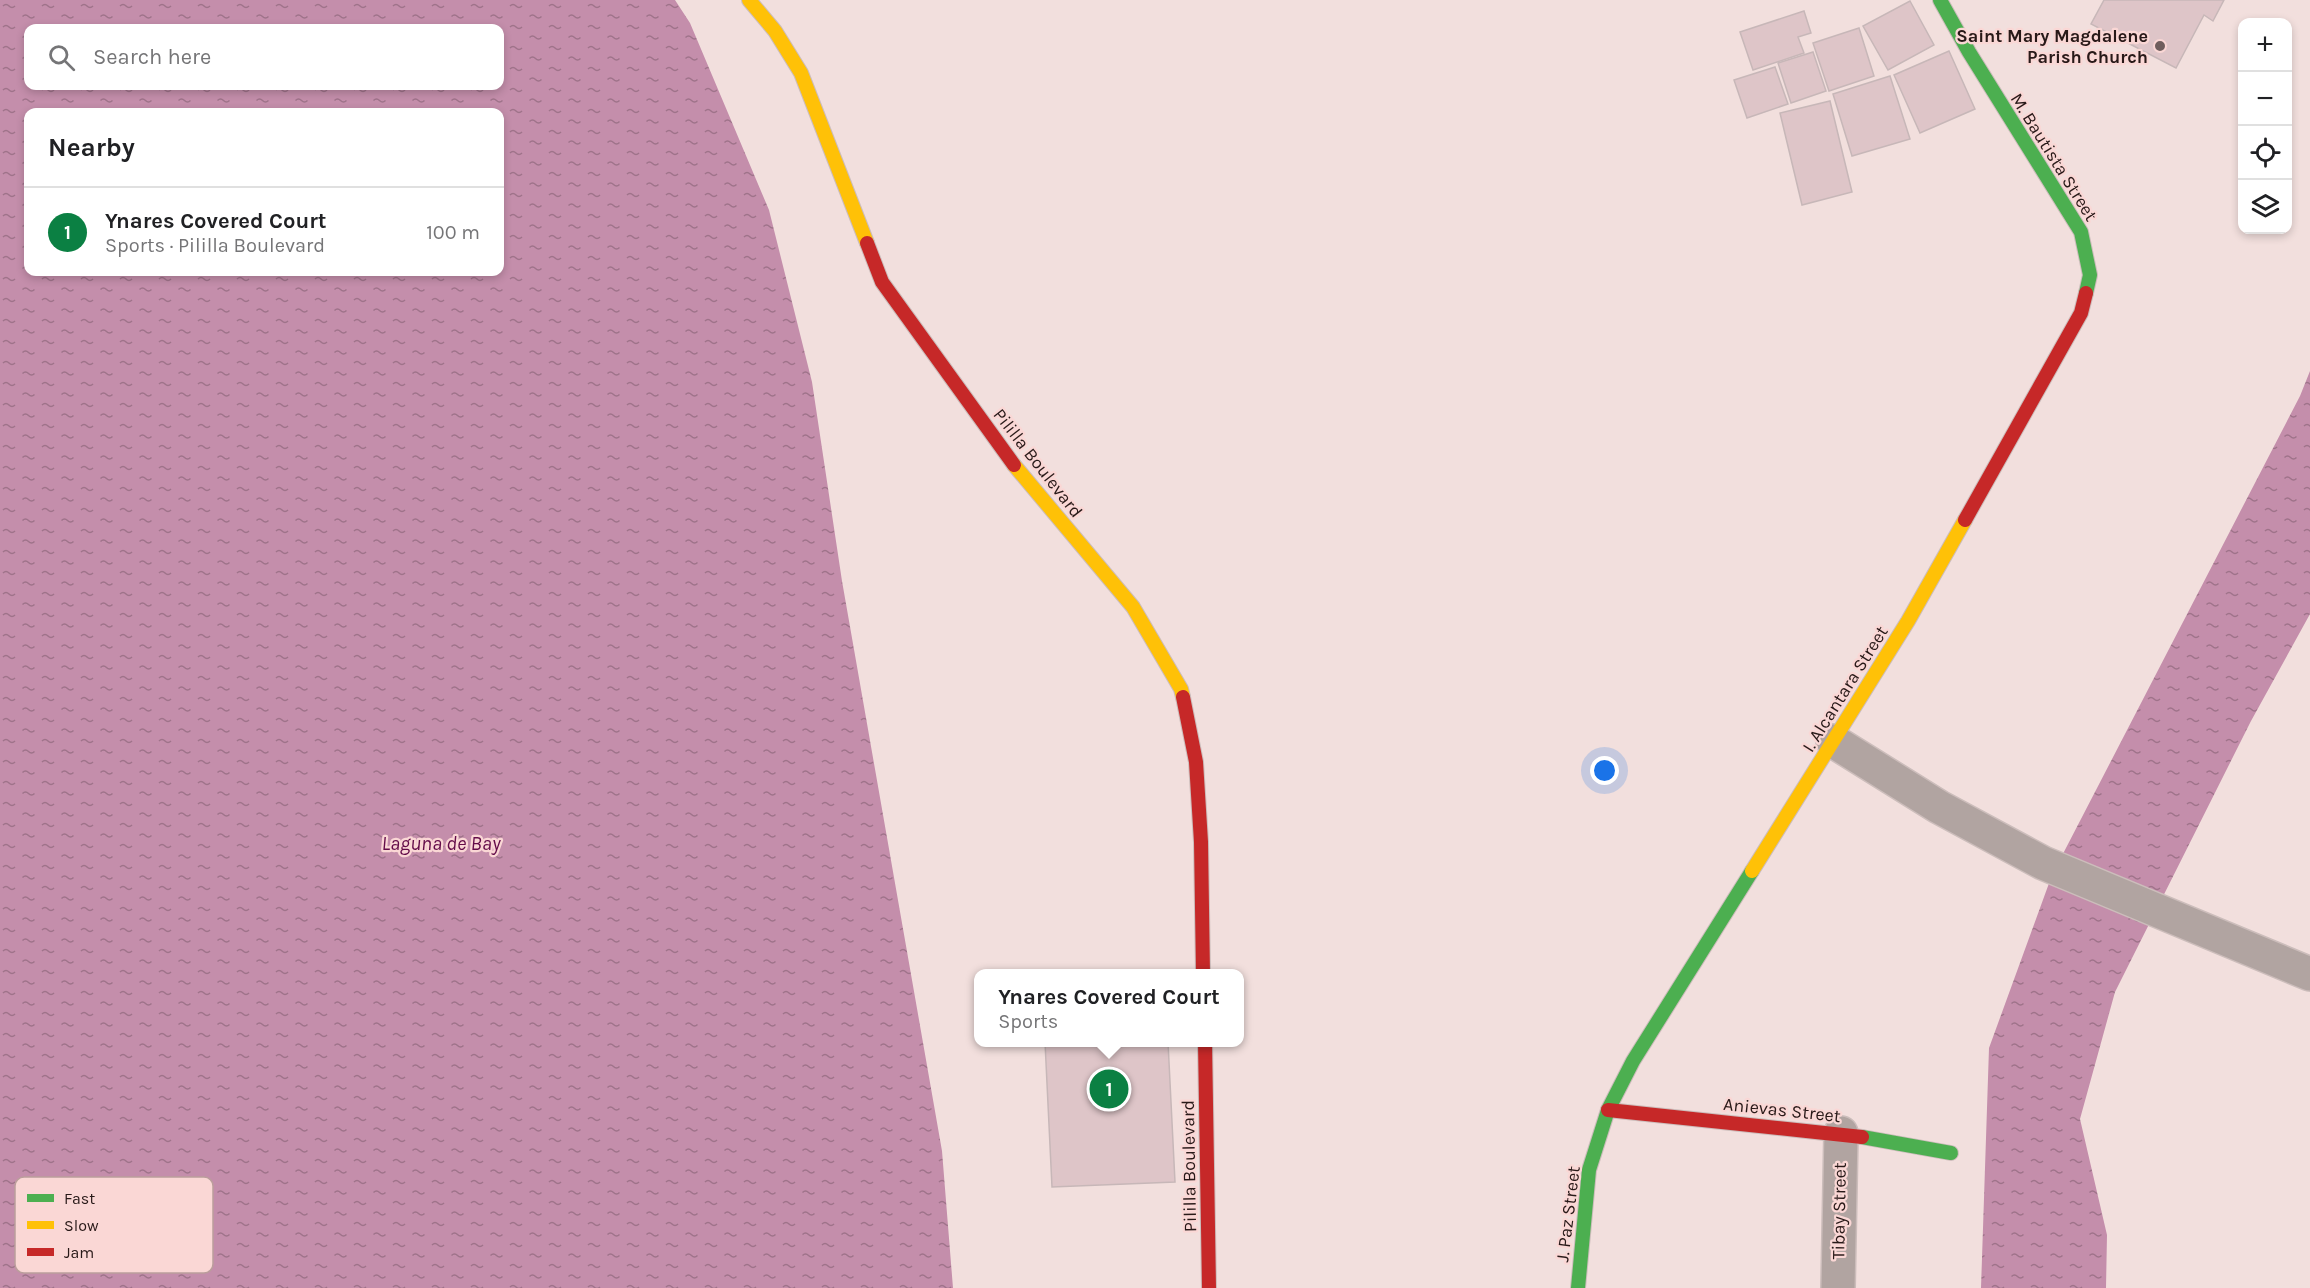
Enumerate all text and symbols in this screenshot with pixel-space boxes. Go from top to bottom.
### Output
map controls [2238,18,2292,234]
button: + [2238,18,2292,72]
search box [24,24,504,90]
place label: Saint Mary Magdalene Parish Church [1956,25,2148,68]
marker: Saint Mary Magdalene Parish Church [2153,39,2167,53]
icon: search [45,41,78,74]
text: Search here [93,44,211,70]
button: − [2238,72,2292,126]
street label: M. Bautista Street [2006,89,2102,225]
button: locate [2238,126,2292,180]
text: Nearby [48,132,135,163]
button: layers [2238,180,2292,234]
text: Ynares Covered Court [105,208,327,234]
text: 1 [64,221,71,244]
text: 100 m [426,221,480,244]
text: Sports · Pililla Boulevard [105,234,325,257]
street label: Pililla Boulevard [989,404,1087,522]
street label: I. Alcantara Street [1797,622,1893,756]
your location [1590,756,1619,785]
water label: Laguna de Bay [381,832,502,855]
popup [974,969,1244,1047]
text: Ynares Covered Court [998,984,1220,1010]
text: Sports [998,1010,1058,1033]
pin: 1 [1090,1066,1128,1112]
street label: Anievas Street [1722,1093,1842,1127]
street label: Pililla Boulevard [1177,1100,1201,1232]
street label: Tibay Street [1827,1162,1851,1260]
street label: J. Paz Street [1551,1164,1585,1263]
legend [15,1177,213,1273]
text: Fast [64,1189,95,1208]
text: Slow [64,1216,99,1235]
text: Jam [64,1243,94,1262]

